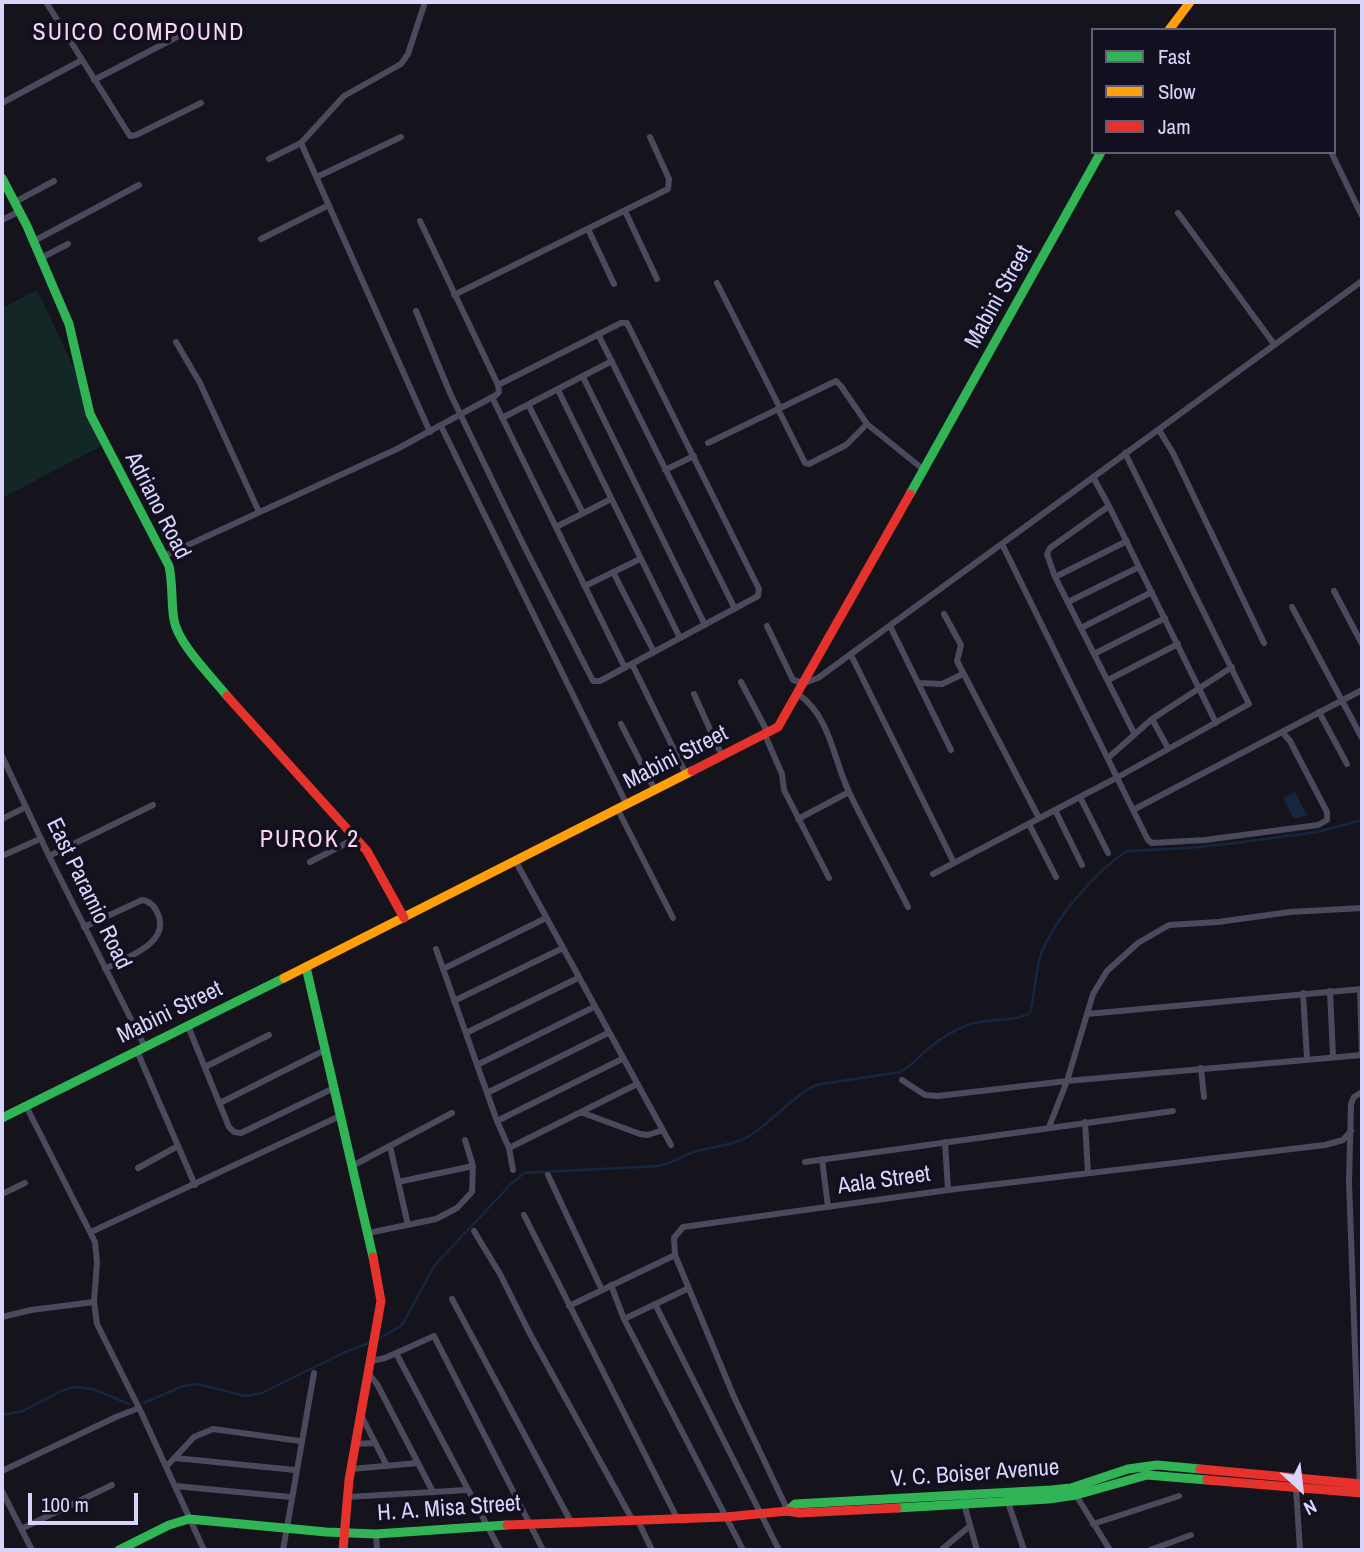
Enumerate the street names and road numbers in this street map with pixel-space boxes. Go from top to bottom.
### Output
street label: Mabini Street [959,241,1039,353]
street label: Adriano Road [118,448,196,564]
street label: Mabini Street [619,720,733,796]
street label: East Paramio Road [40,814,136,974]
street label: Mabini Street [113,976,227,1050]
street label: Aala Street [836,1161,932,1201]
street label: V. C. Boiser Avenue [890,1454,1060,1494]
street label: H. A. Misa Street [376,1490,522,1528]

